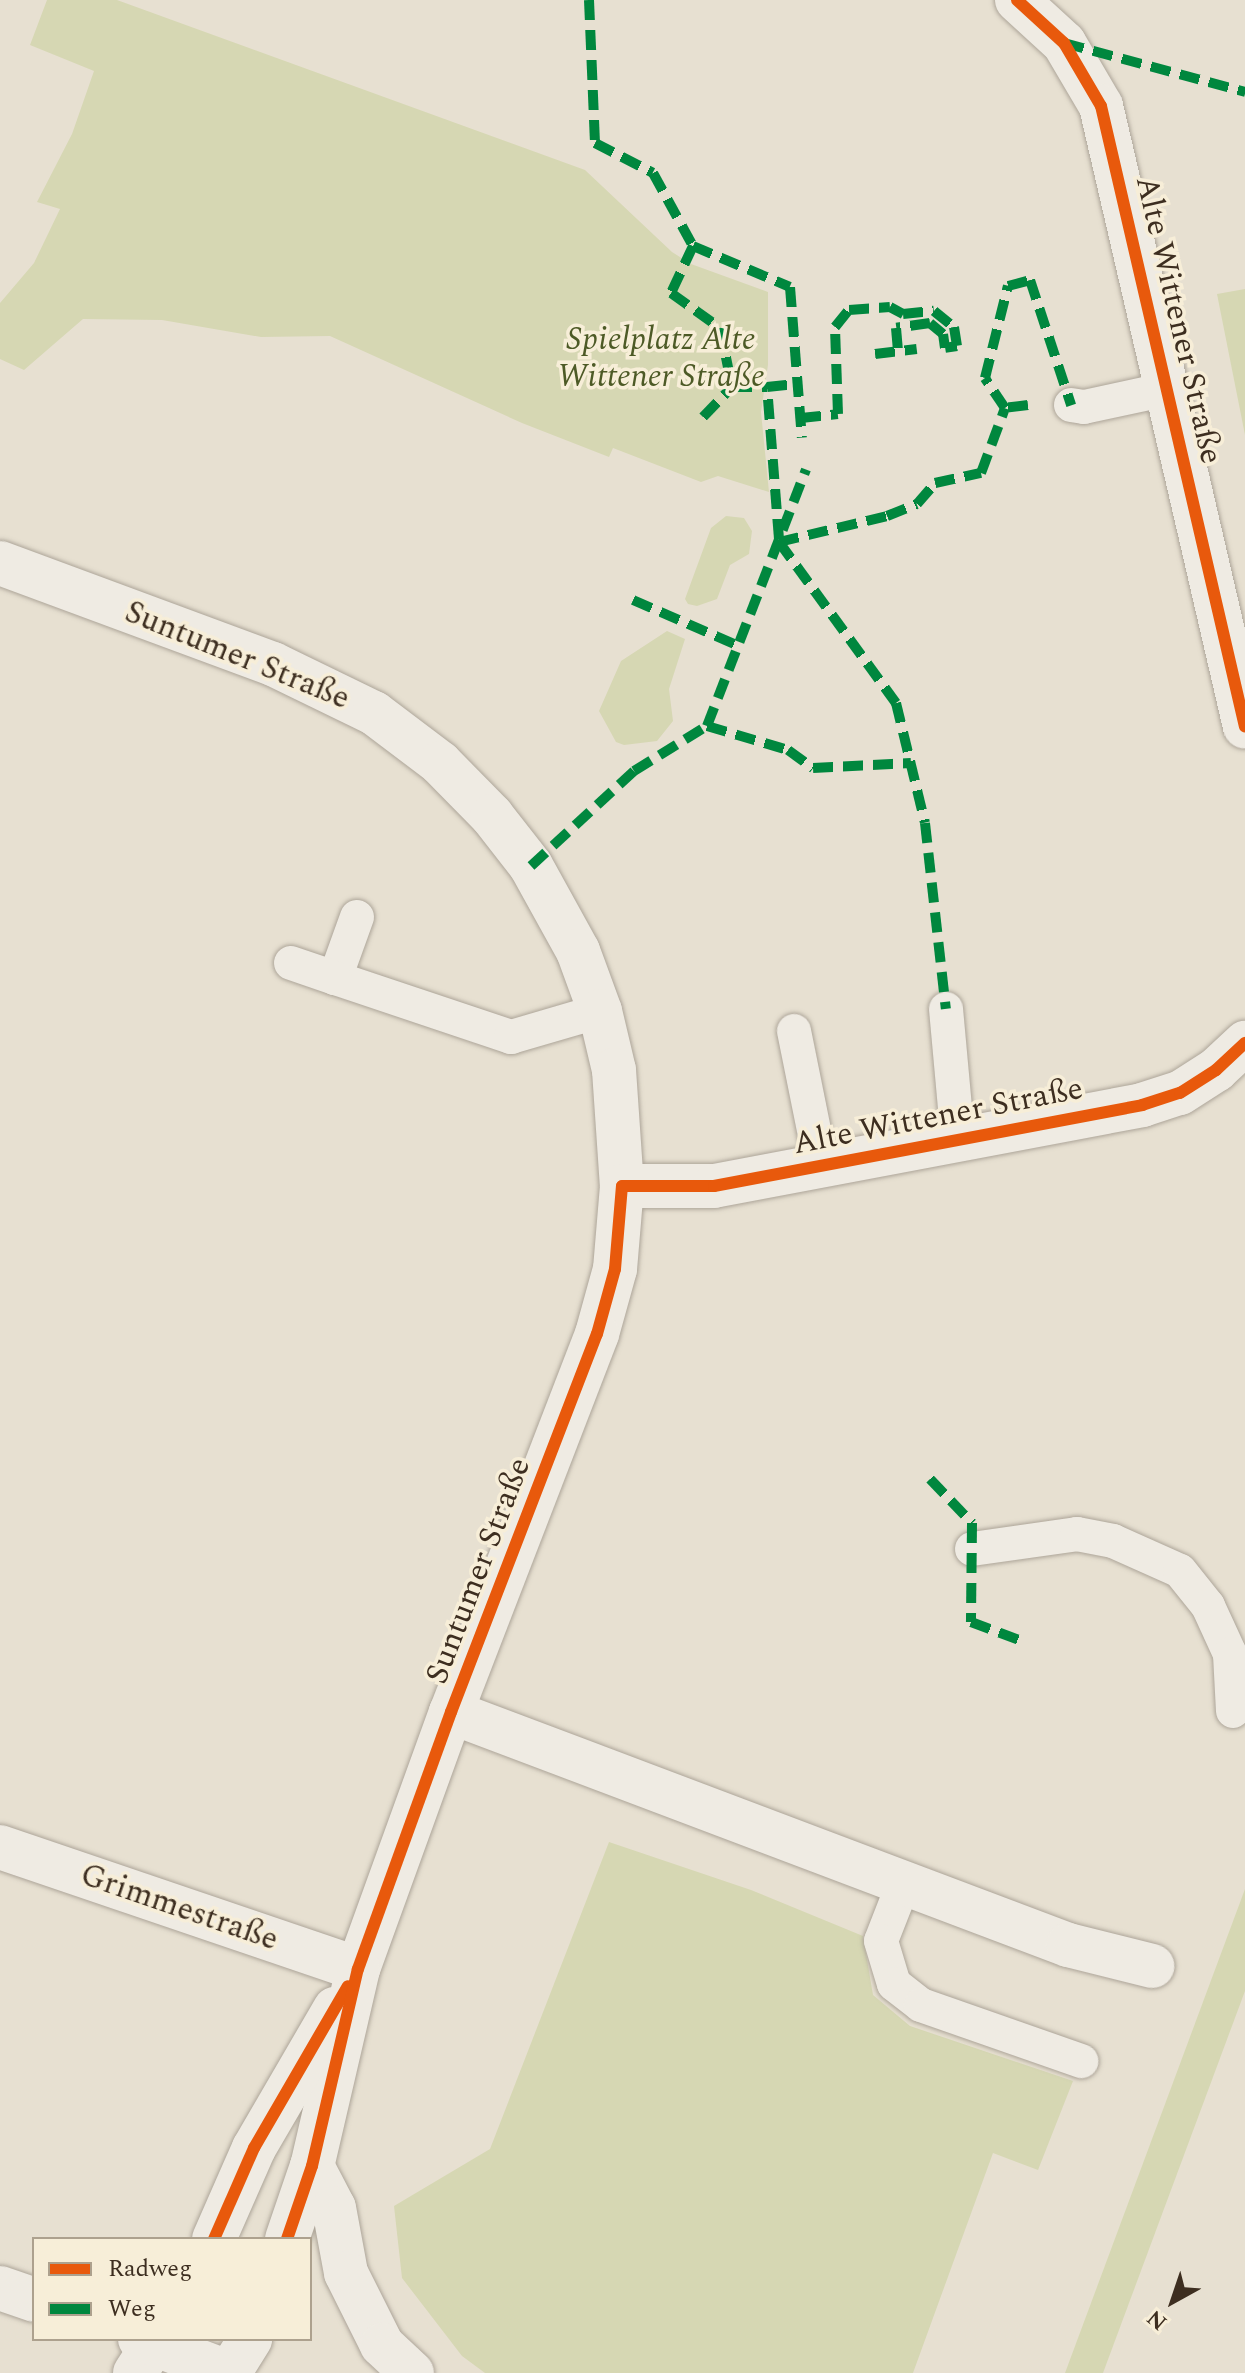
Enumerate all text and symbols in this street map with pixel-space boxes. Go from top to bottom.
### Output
street label: Alte Wittener Straße [1126,172,1230,468]
park label: Spielplatz Alte Wittener Straße [557,322,765,397]
street label: Suntumer Straße [119,593,355,719]
street label: Alte Wittener Straße [790,1070,1086,1164]
street label: Suntumer Straße [418,1453,540,1689]
street label: Grimmestraße [75,1856,283,1960]
legend [32,2237,312,2341]
text: Radweg [108,2251,192,2287]
north arrow [1133,2261,1213,2341]
text: Weg [108,2291,156,2327]
text: N [1140,2301,1175,2338]

